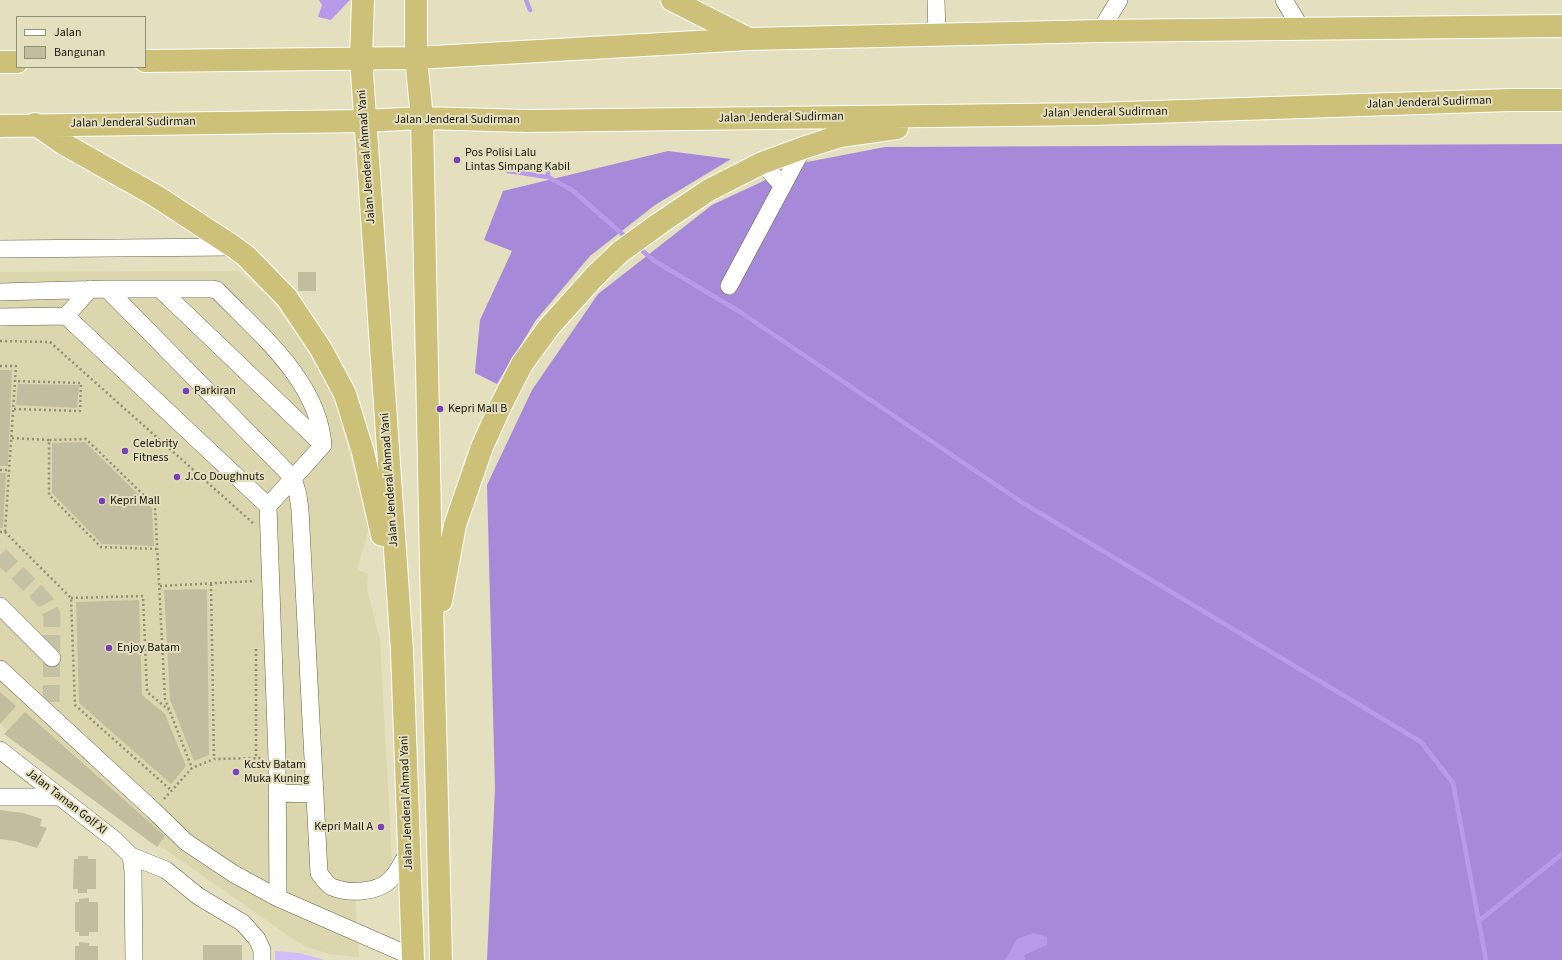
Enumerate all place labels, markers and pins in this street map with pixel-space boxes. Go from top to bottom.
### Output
place label: Pos Polisi Lalu Lintas Simpang Kabil [465,146,570,174]
marker: Pos Polisi Lalu Lintas Simpang Kabil [452,155,462,165]
place label: Parkiran [194,384,236,398]
marker: Parkiran [181,386,191,396]
place label: Kepri Mall B [448,402,507,416]
marker: Kepri Mall B [435,404,445,414]
place label: Celebrity Fitness [133,437,178,465]
marker: Celebrity Fitness [120,446,130,456]
place label: J.Co Doughnuts [185,470,264,484]
marker: J.Co Doughnuts [172,472,182,482]
place label: Kepri Mall [110,494,160,508]
marker: Kepri Mall [97,496,107,506]
place label: Enjoy Batam [117,641,180,655]
marker: Enjoy Batam [104,643,114,653]
place label: Kcstv Batam Muka Kuning [244,758,309,786]
marker: Kcstv Batam Muka Kuning [231,767,241,777]
place label: Kepri Mall A [314,820,373,834]
marker: Kepri Mall A [376,822,386,832]

